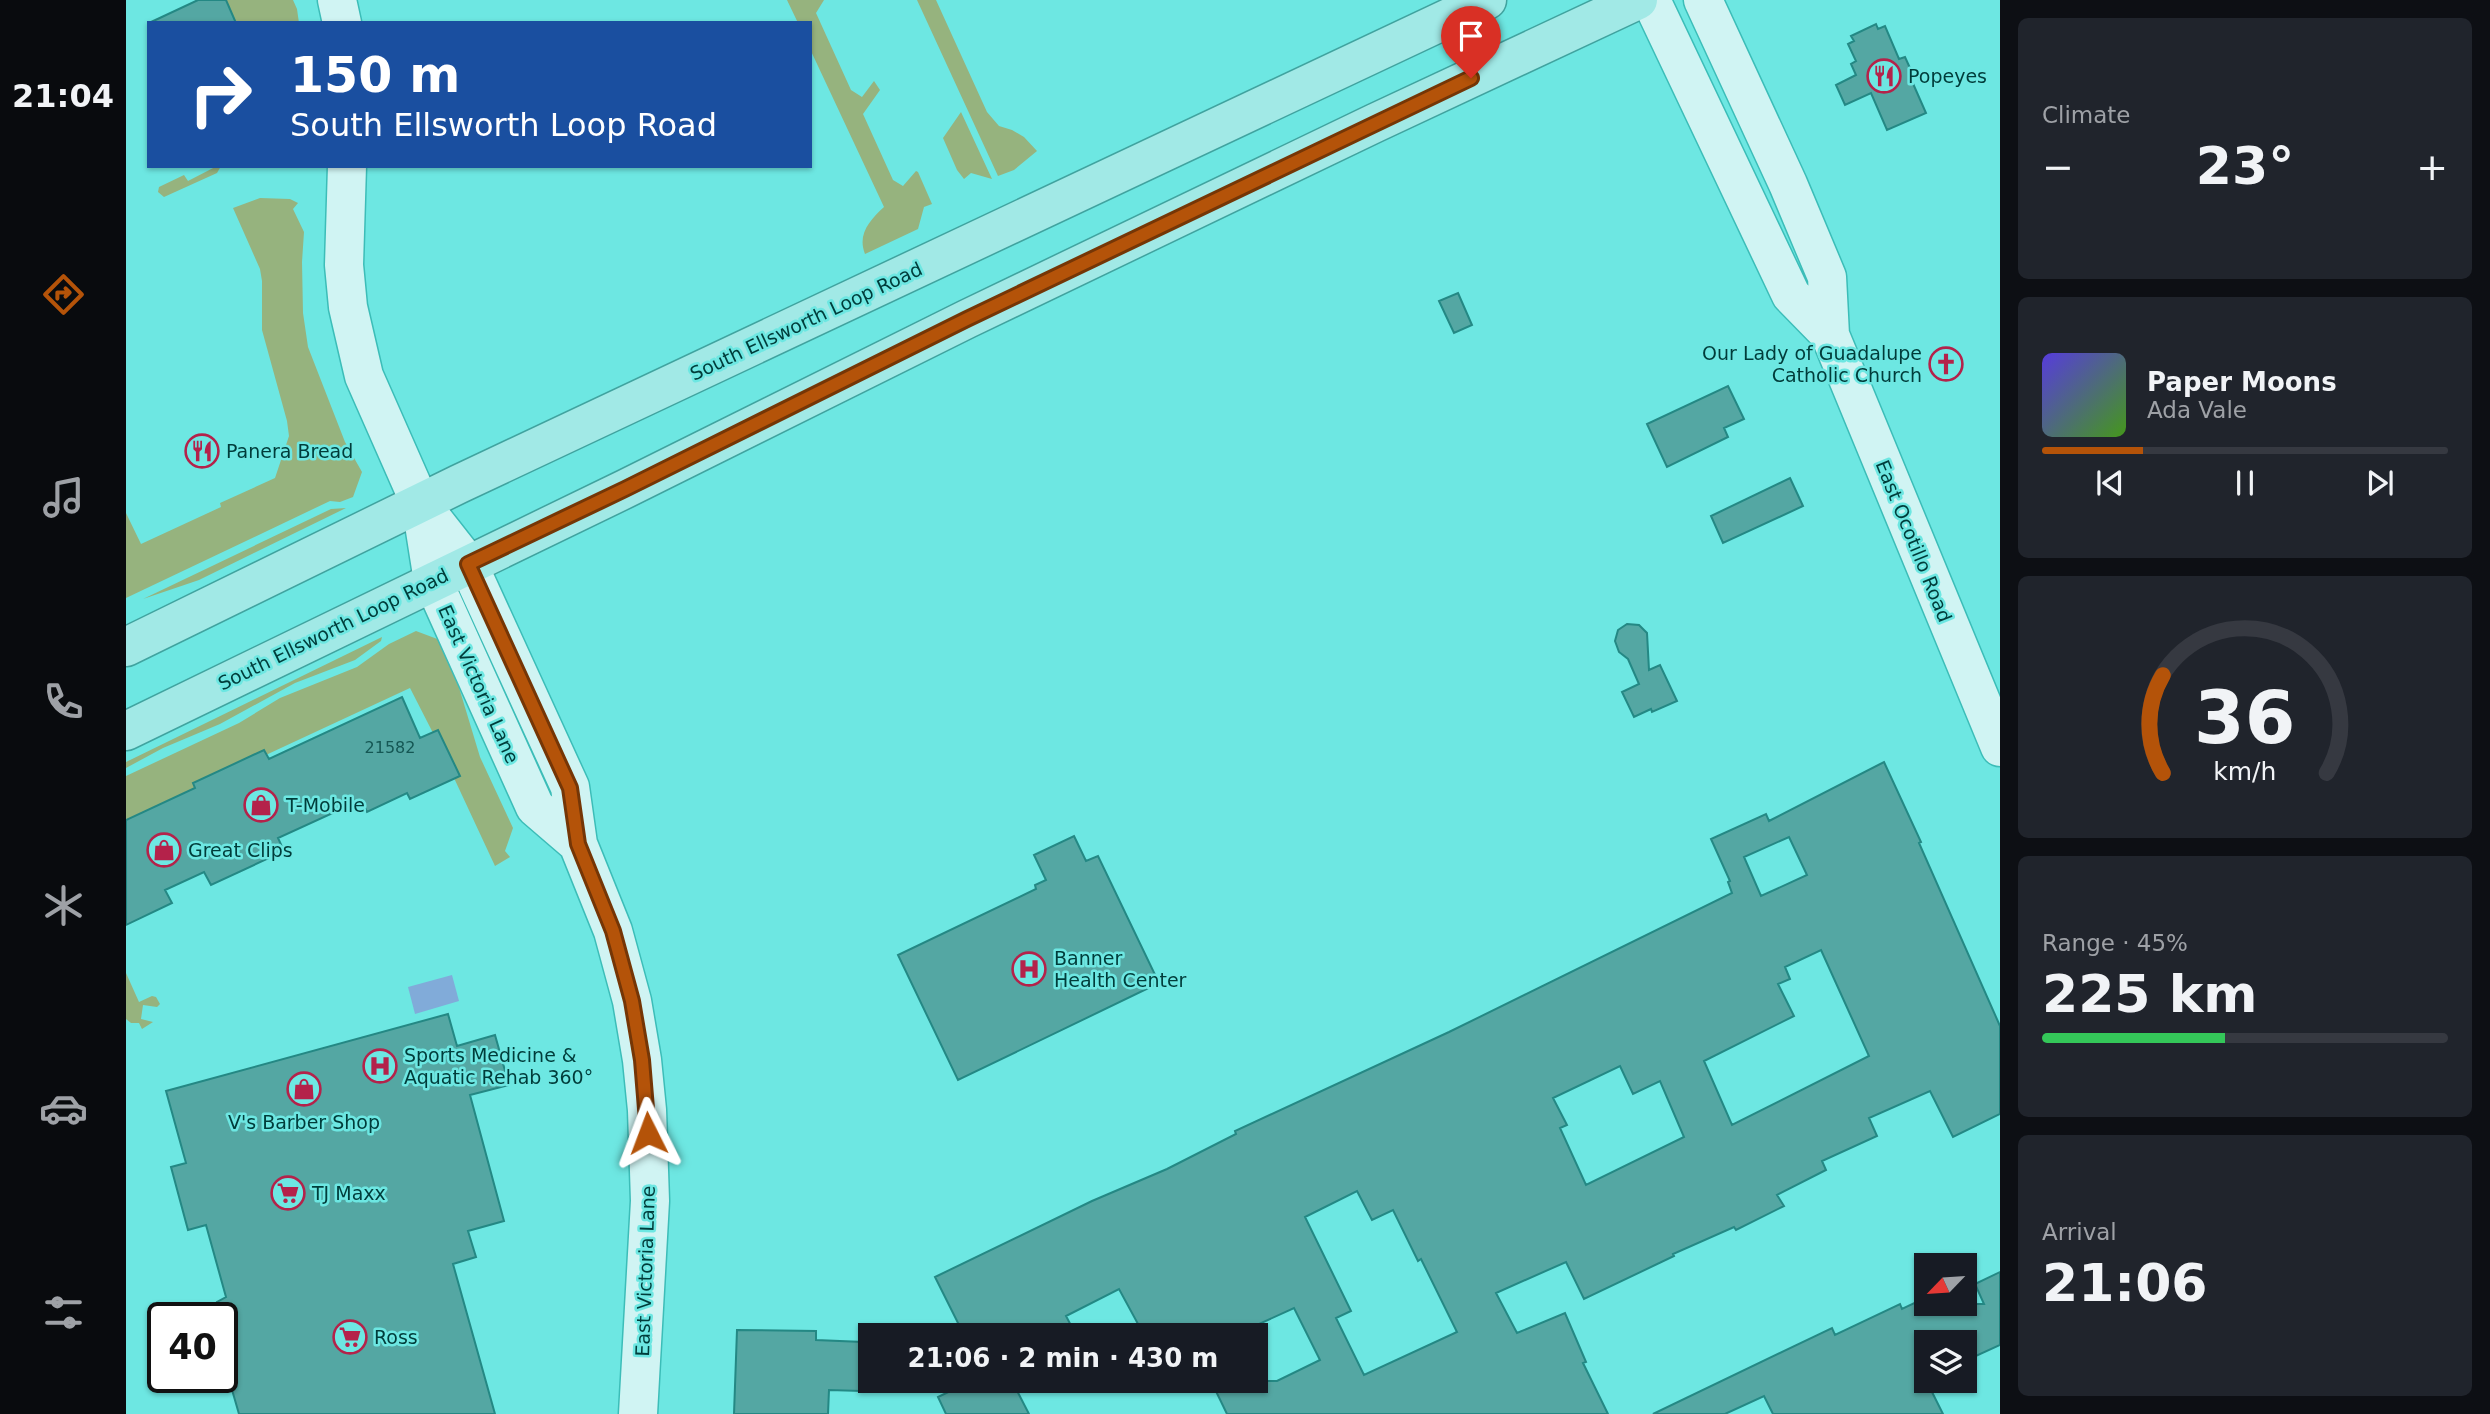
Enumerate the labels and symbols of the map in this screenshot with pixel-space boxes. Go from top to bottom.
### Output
pin [1441,6,1501,78]
restaurant icon: Popeyes [1865,57,1903,95]
place label: Popeyes [1908,65,1987,87]
street label: South Ellsworth Loop Road [686,257,926,385]
place label: Our Lady of Guadalupe Catholic Church [1702,342,1922,386]
church icon: Our Lady of Guadalupe Catholic Church [1927,345,1965,383]
restaurant icon: Panera Bread [183,432,221,470]
place label: Panera Bread [226,440,353,462]
street label: East Ocotillo Road [1871,457,1957,625]
street label: South Ellsworth Loop Road [214,564,452,694]
street label: East Victoria Lane [434,601,524,767]
house number: 21582 [365,738,415,757]
shop icon: T-Mobile [242,786,280,824]
place label: T-Mobile [285,794,365,816]
shop icon: Great Clips [145,831,183,869]
place label: Great Clips [188,839,293,861]
place label: Banner Health Center [1054,947,1187,991]
hospital icon: Banner Health Center [1010,950,1048,988]
place label: Sports Medicine & Aquatic Rehab 360° [404,1044,593,1088]
hospital icon: Sports Medicine & Aquatic Rehab 360° [361,1047,399,1085]
shop icon: V's Barber Shop [285,1070,323,1108]
position arrow [611,1096,685,1170]
place label: V's Barber Shop [228,1111,380,1133]
supermarket icon: TJ Maxx [269,1174,307,1212]
place label: TJ Maxx [311,1182,386,1204]
street label: East Victoria Lane [631,1185,659,1357]
north arrow [1914,1253,1978,1316]
speed limit sign: 40 [147,1302,238,1393]
supermarket icon: Ross [331,1318,369,1356]
place label: Ross [374,1326,418,1348]

